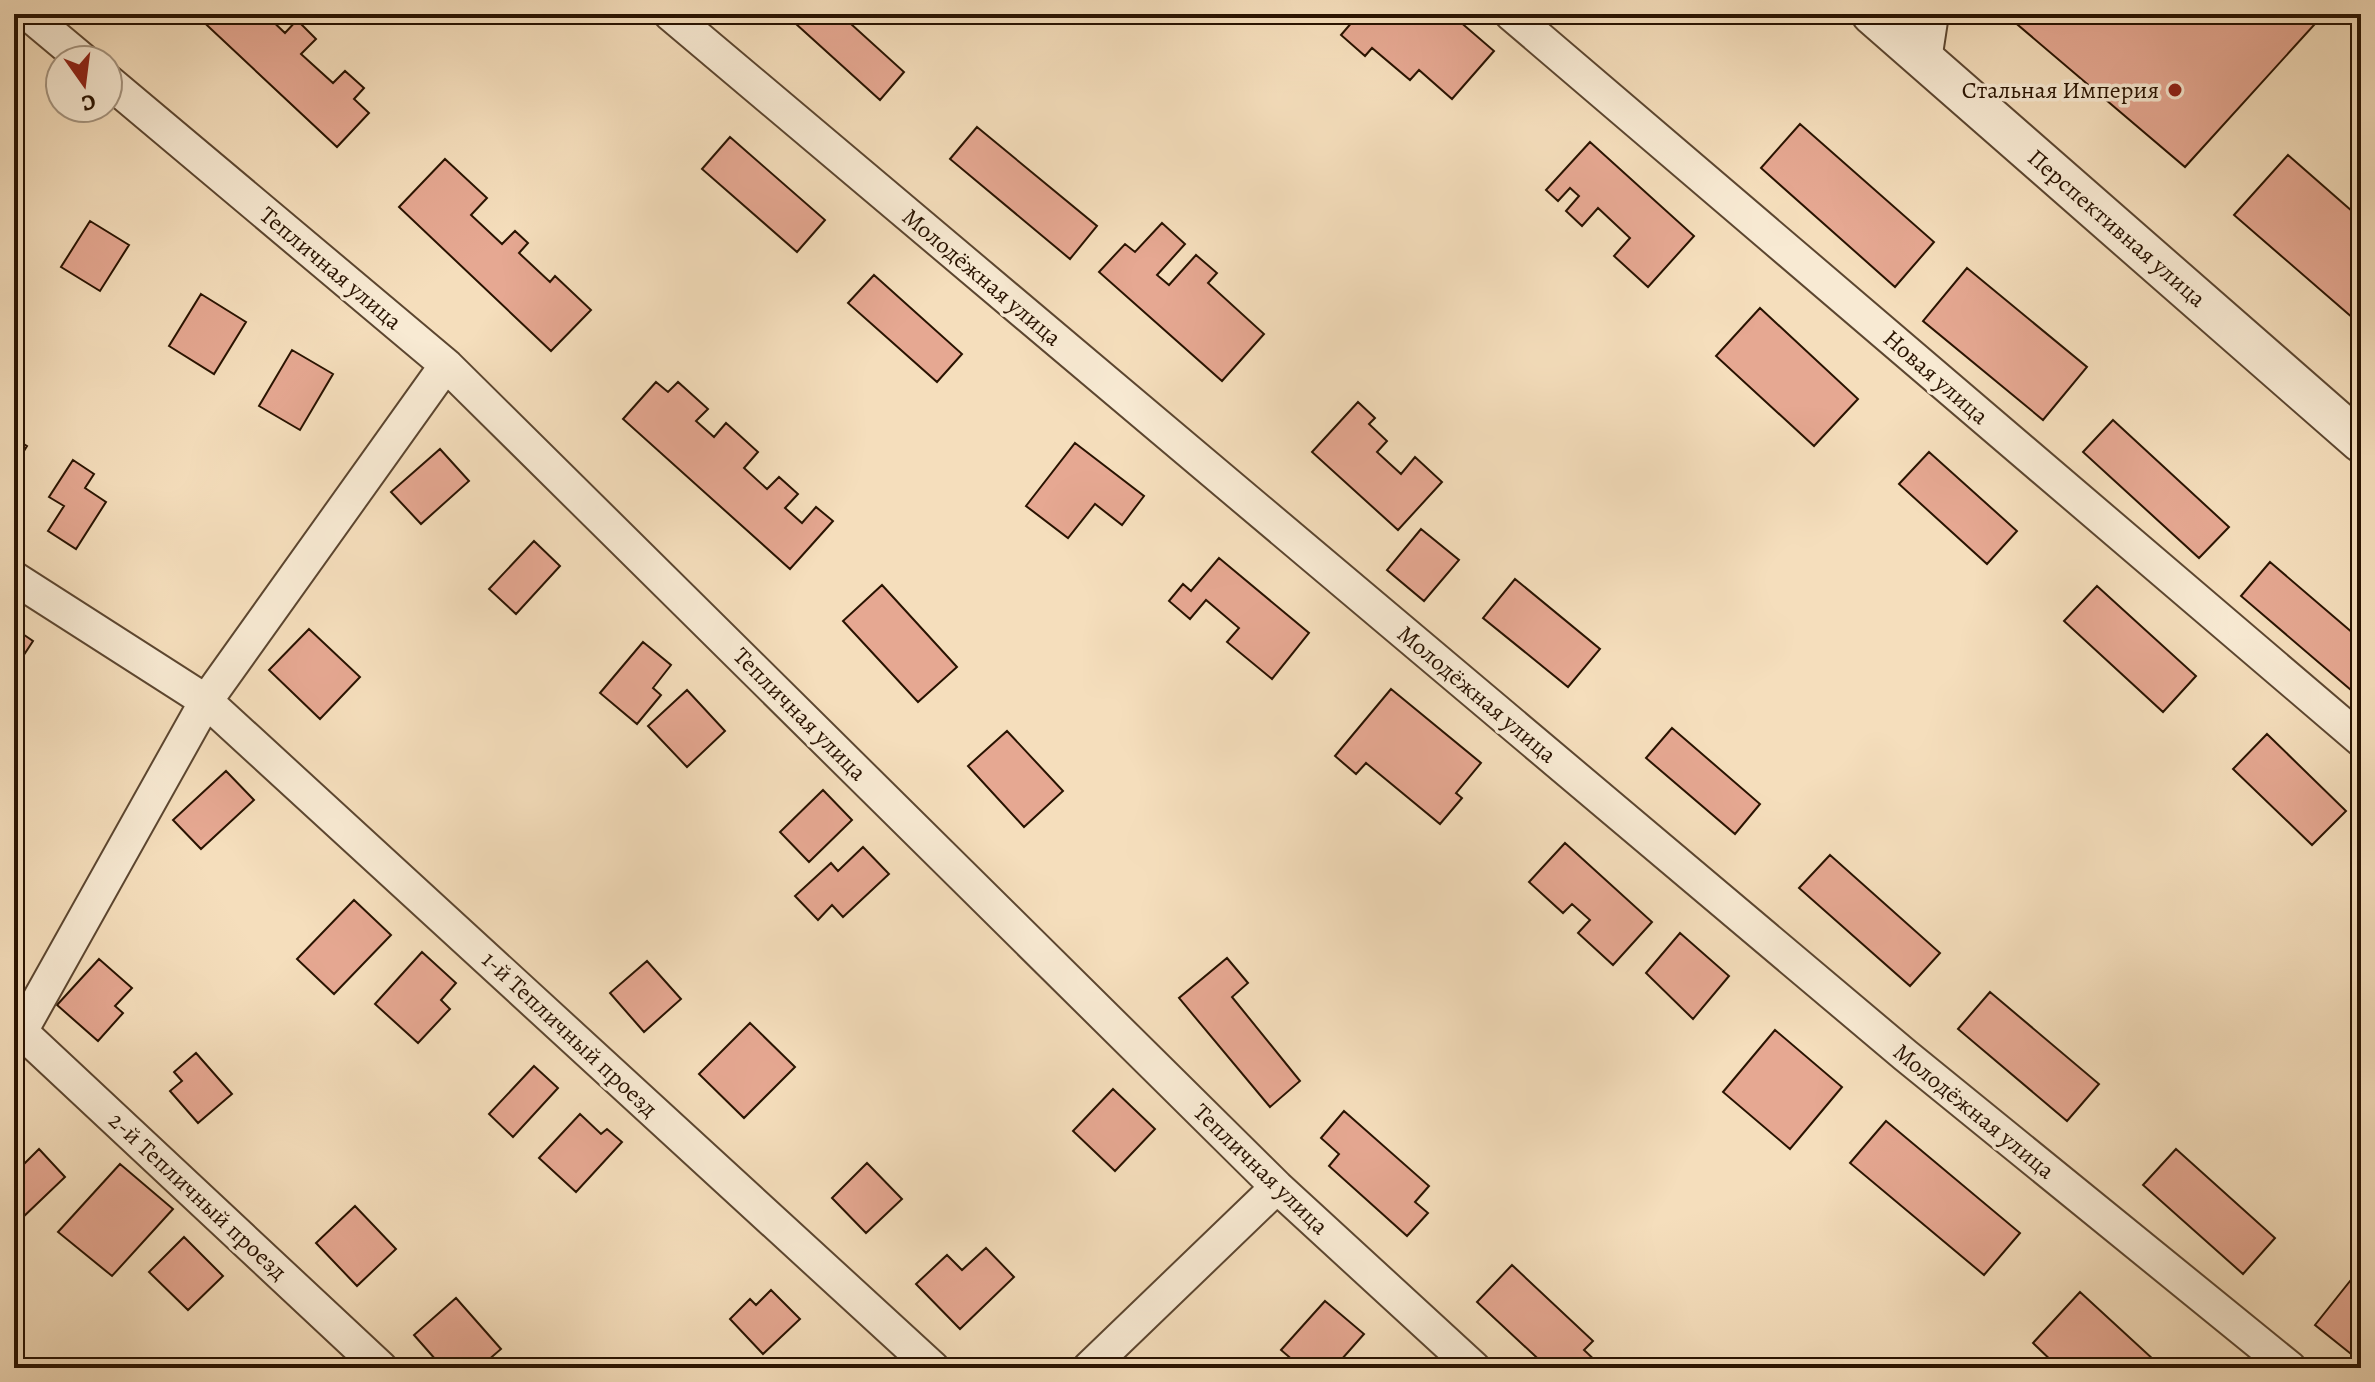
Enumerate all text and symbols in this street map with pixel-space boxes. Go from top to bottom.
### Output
north arrow [44,44,124,124]
place label: Стальная Империя [1962,74,2159,106]
marker: Стальная Империя [2166,81,2184,99]
text: С [78,86,99,119]
street label: Перспективная улица [2021,142,2213,314]
street label: Тепличная улица [253,199,409,337]
street label: Молодёжная улица [895,201,1069,353]
street label: Новая улица [1877,322,1995,432]
street label: Молодёжная улица [1390,618,1564,770]
street label: Тепличная улица [726,640,874,788]
street label: 1-й Тепличный проезд [475,944,665,1124]
street label: Молодёжная улица [1887,1036,2061,1186]
street label: Тепличная улица [1186,1096,1336,1242]
street label: 2-й Тепличный проезд [102,1105,294,1287]

